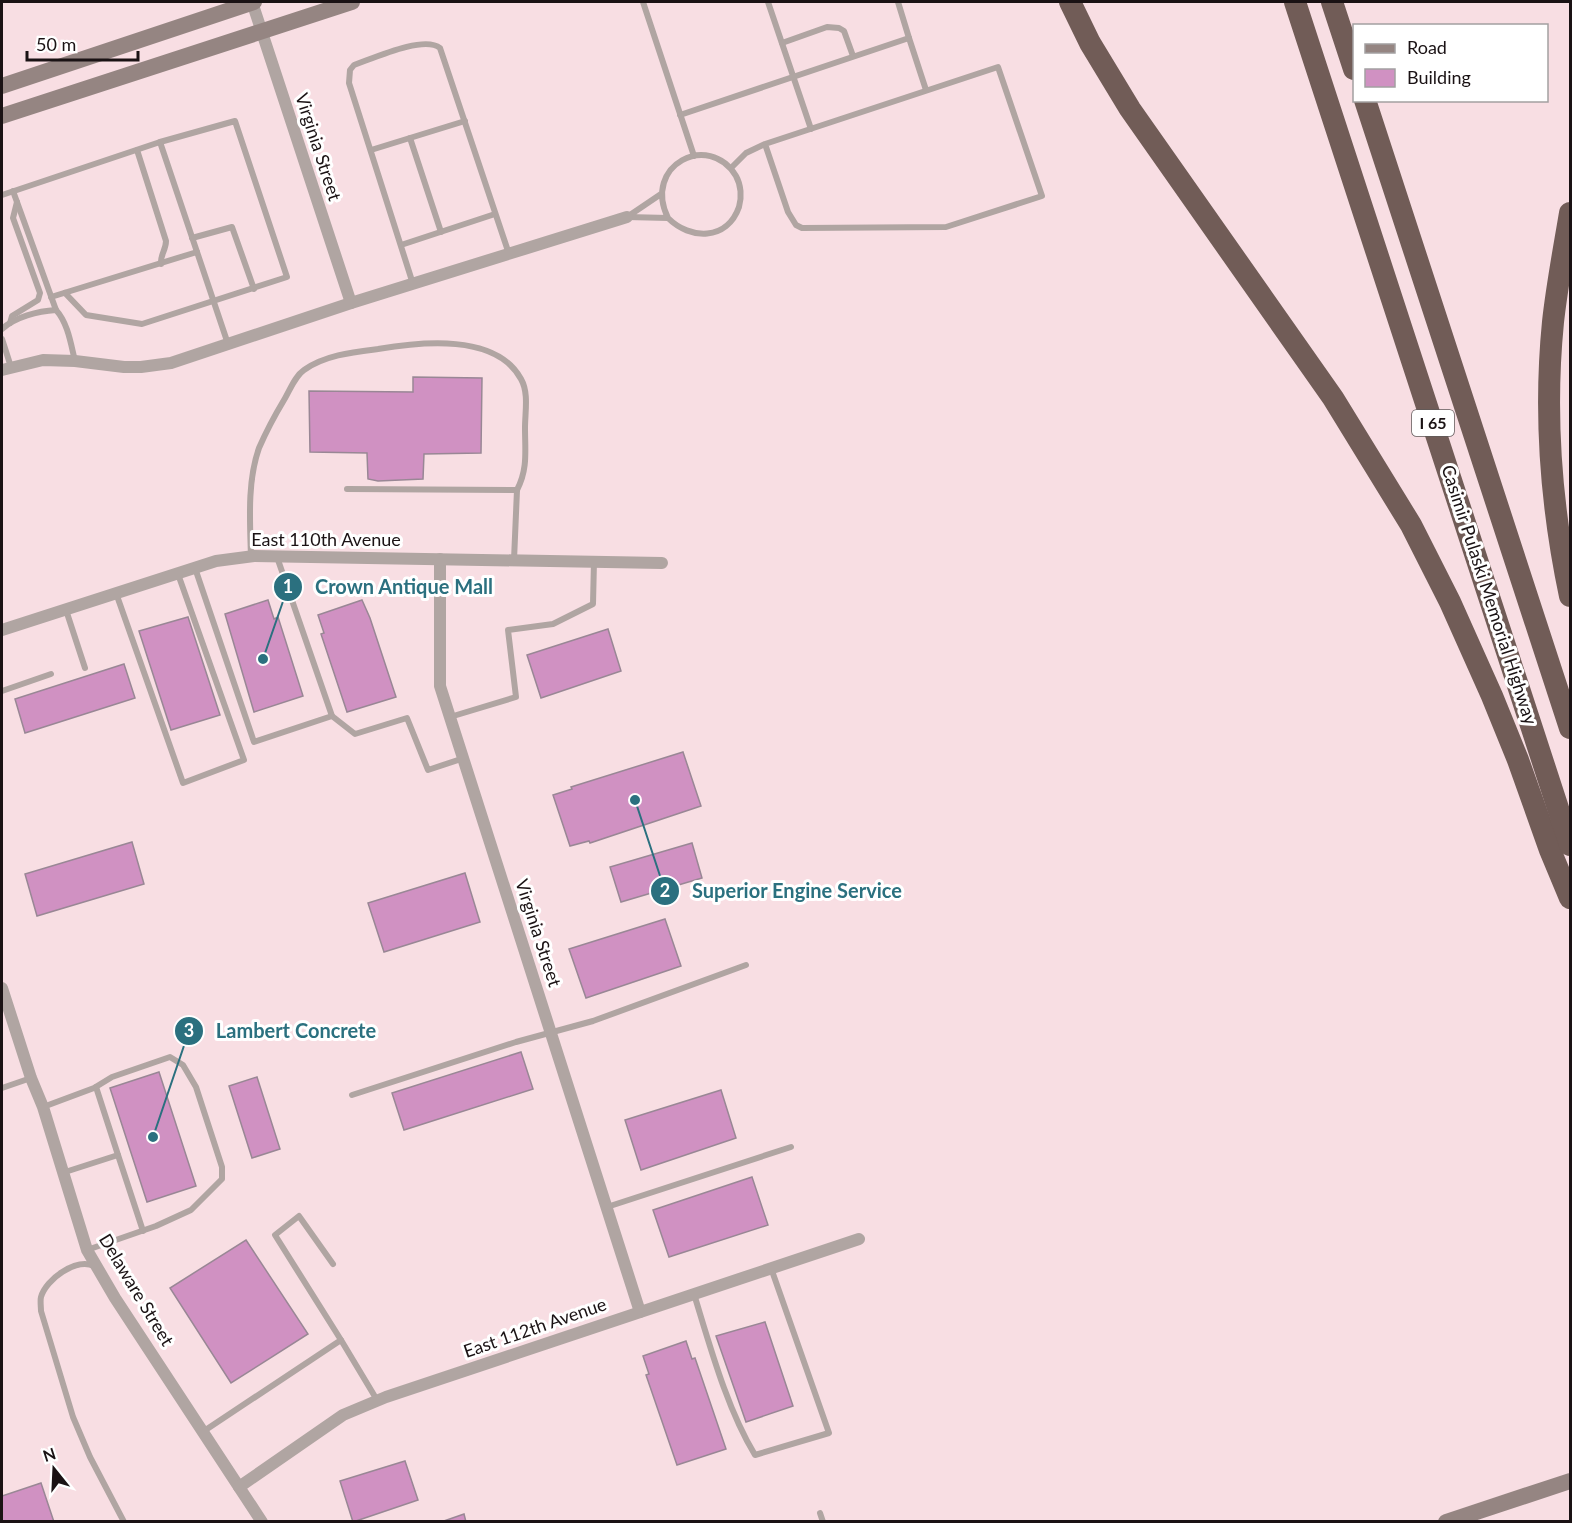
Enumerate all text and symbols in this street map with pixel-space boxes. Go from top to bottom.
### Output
scale bar [27,24,138,62]
legend [1353,24,1548,102]
text: 50 m [36,33,76,55]
text: Road [1407,36,1447,58]
text: Building [1407,66,1471,88]
street label: Virginia Street [291,90,347,204]
road number: I 65 [1412,410,1454,436]
street label: Casimir Pulaski Memorial Highway [1437,462,1543,728]
street label: East 110th Avenue [251,528,401,550]
callout: Crown Antique Mall [273,568,505,606]
text: Crown Antique Mall [315,574,493,598]
text: 1 [283,575,293,597]
callout: Superior Engine Service [650,872,914,910]
street label: Virginia Street [511,876,567,990]
text: Superior Engine Service [692,878,902,902]
text: 2 [660,879,670,901]
callout: Lambert Concrete [174,1012,388,1050]
text: Lambert Concrete [216,1018,376,1042]
text: 3 [184,1019,194,1041]
street label: Delaware Street [95,1229,179,1350]
street label: East 112th Avenue [460,1292,609,1362]
north arrow [24,1439,84,1499]
text: N [40,1443,58,1465]

